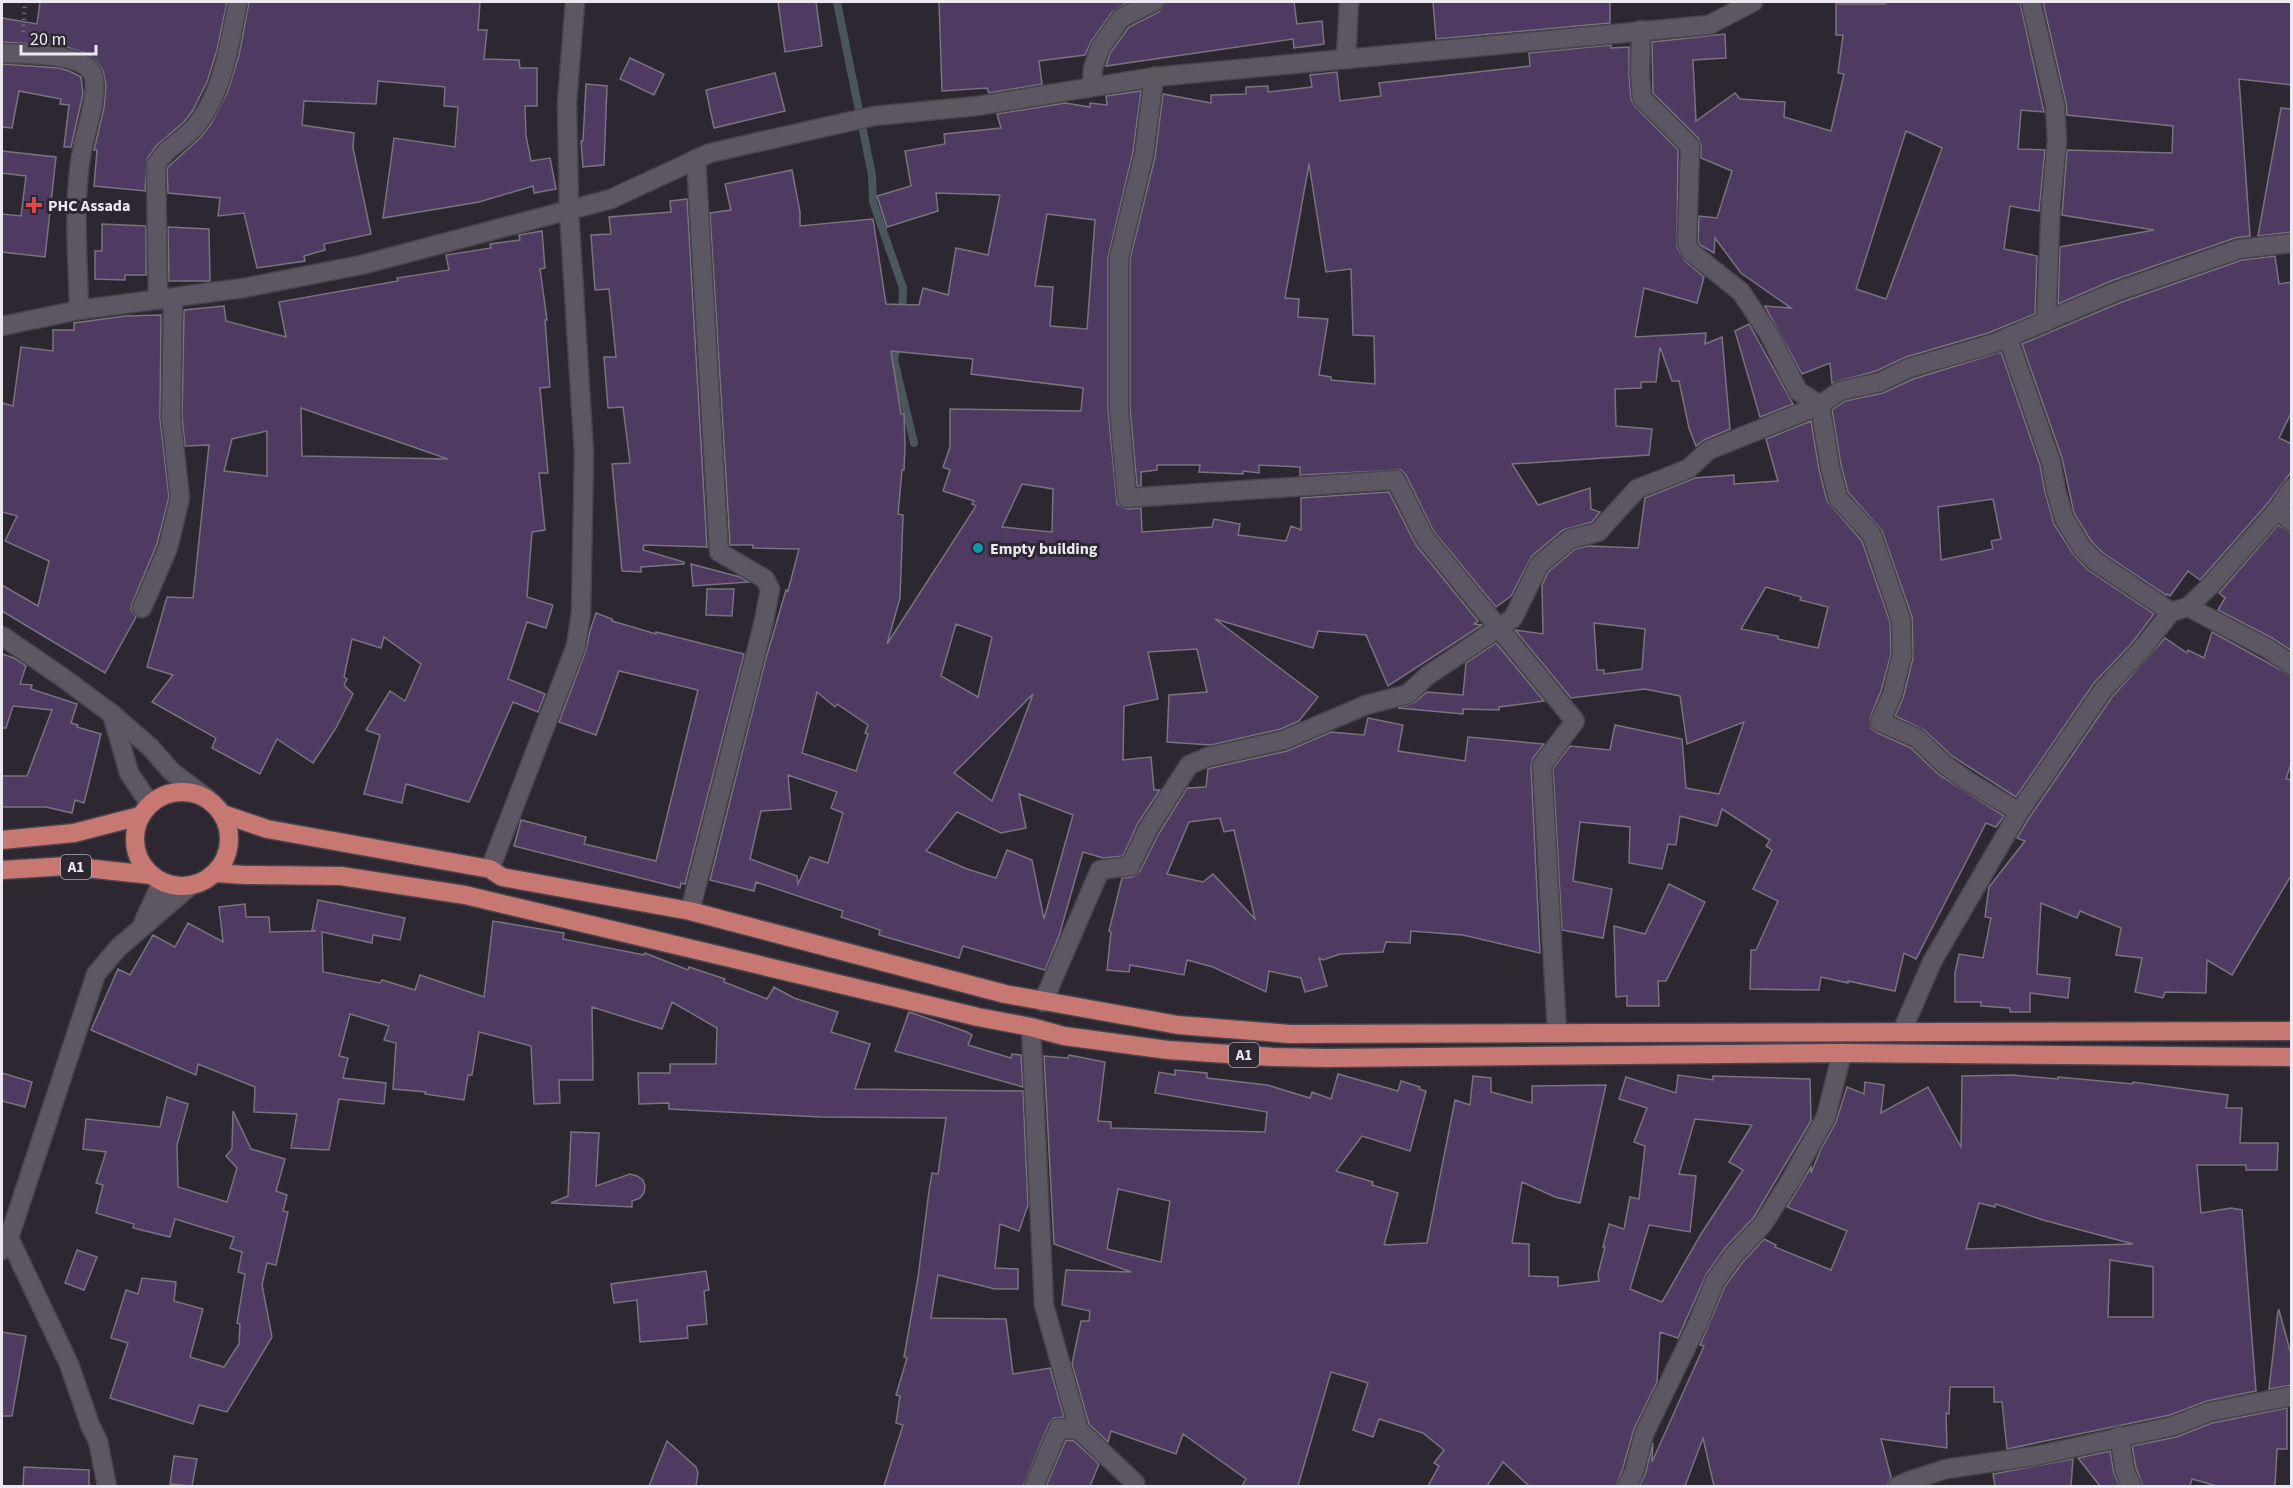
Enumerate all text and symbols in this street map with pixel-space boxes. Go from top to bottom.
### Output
scale bar [21,18,96,56]
text: 20 m [30,27,66,52]
place label: PHC Assada [48,195,130,217]
marker: PHC Assada [25,196,43,214]
place label: Empty building [990,538,1098,560]
marker: Empty building [971,541,985,555]
road number: A1 [61,855,91,879]
road number: A1 [1229,1043,1259,1067]

